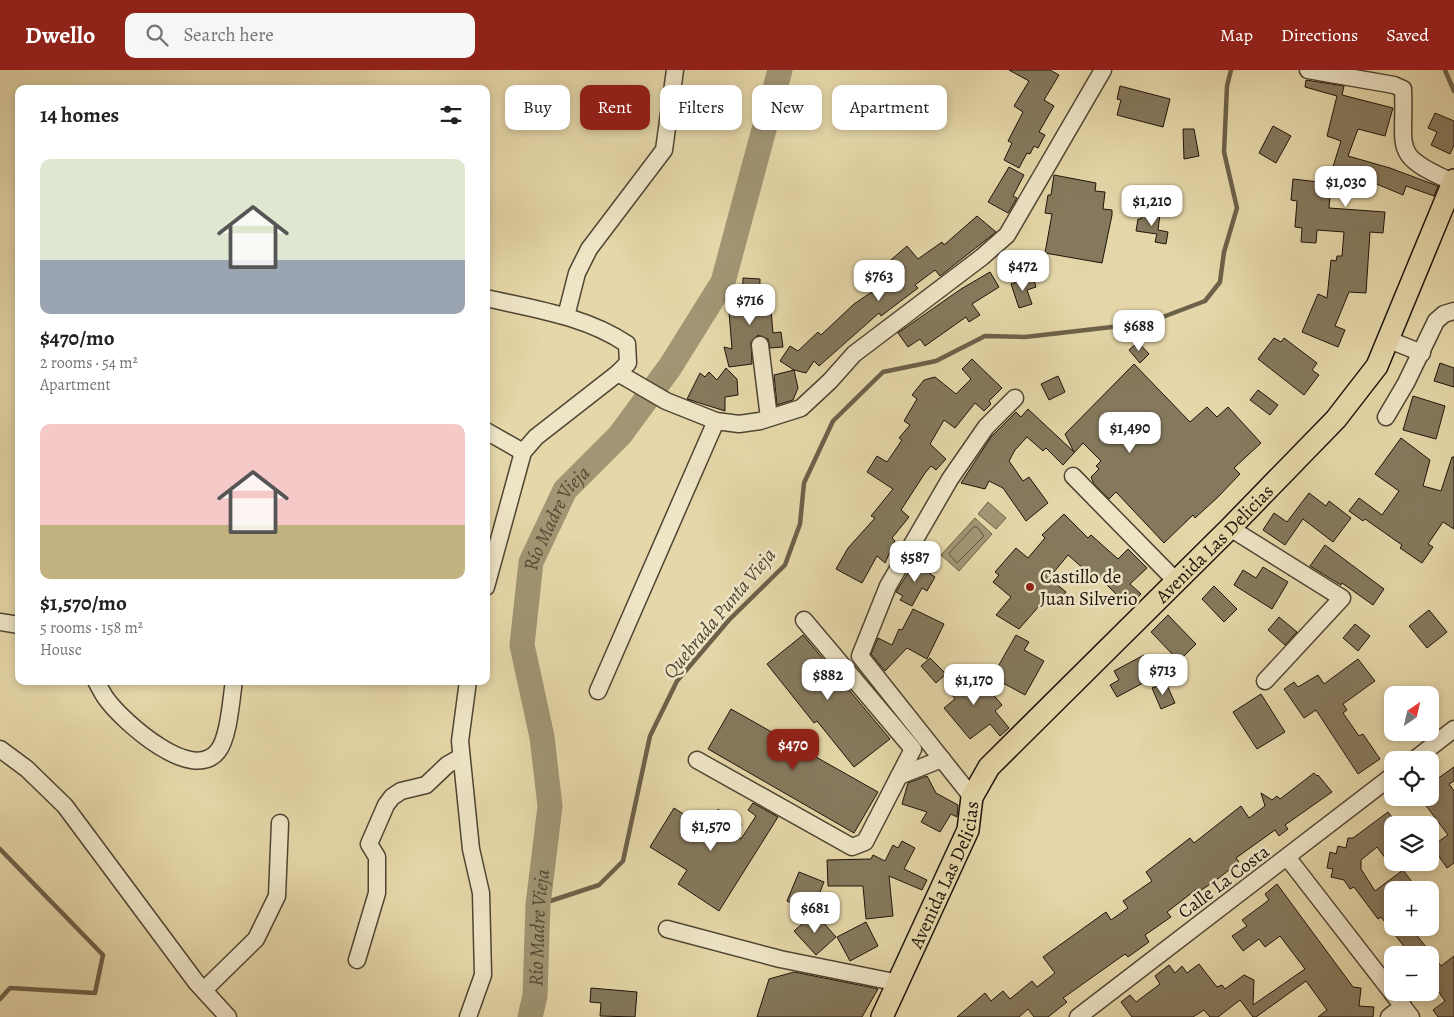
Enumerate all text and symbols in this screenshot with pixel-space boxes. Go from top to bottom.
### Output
search box [125,13,475,58]
text: Dwello [25,19,95,51]
icon: search [143,21,171,49]
text: Search here [183,22,274,48]
text: Map [1220,23,1253,47]
text: Directions [1281,23,1358,47]
text: Saved [1386,23,1429,47]
chip: Buy [505,85,570,130]
chip: Rent [580,85,650,130]
chip: Filters [660,85,742,130]
chip: New [752,85,822,130]
chip: Apartment [832,85,947,130]
text: 14 homes [40,101,119,129]
icon: filters [437,101,465,129]
pin: $1,030 [1305,166,1387,208]
text: $1,030 [1326,171,1366,193]
pin: $1,210 [1111,184,1193,227]
text: $1,210 [1133,190,1172,212]
icon: home [208,192,298,282]
pin: $472 [993,250,1053,292]
text: $472 [1008,255,1038,277]
pin: $763 [849,260,909,302]
text: $763 [865,265,893,287]
pin: $716 [720,284,780,326]
text: $716 [736,289,764,311]
pin: $688 [1109,310,1169,352]
text: $688 [1124,315,1154,337]
text: $470/mo [40,324,115,352]
text: 2 rooms · 54 m² [40,352,138,374]
text: Apartment [40,374,111,396]
pin: $1,490 [1089,412,1171,454]
text: $1,490 [1110,417,1150,439]
icon: home [208,457,298,547]
water label: Río Madre Vieja [517,460,596,572]
street label: Avenida Las Delicias [1149,479,1280,610]
pin: $587 [885,540,945,583]
water label: Quebrada Punta Vieja [657,542,782,684]
text: $587 [901,546,929,568]
place label: Castillo de Juan Silverio [1040,564,1138,612]
marker: Castillo de Juan Silverio [1024,581,1036,593]
text: $1,570/mo [40,589,127,617]
text: 5 rooms · 158 m² [40,617,143,639]
text: House [40,639,82,661]
pin: $713 [1133,654,1193,696]
pin: $882 [798,658,858,701]
text: $713 [1150,659,1176,681]
text: $882 [813,664,843,686]
pin: $1,170 [933,664,1015,706]
text: $1,170 [955,669,993,691]
north arrow [1384,686,1439,741]
map controls [1384,686,1439,1001]
pin: $470 [763,728,823,771]
text: $470 [778,734,808,756]
button: locate [1384,751,1439,806]
street label: Avenida Las Delicias [903,800,985,954]
pin: $1,570 [670,810,752,852]
text: $1,570 [691,815,731,837]
button: layers [1384,816,1439,871]
street label: Calle La Costa [1173,839,1275,925]
water label: Río Madre Vieja [522,868,556,987]
button: + [1384,881,1439,936]
pin: $681 [785,892,845,934]
text: $681 [801,897,829,919]
button: − [1384,946,1439,1001]

